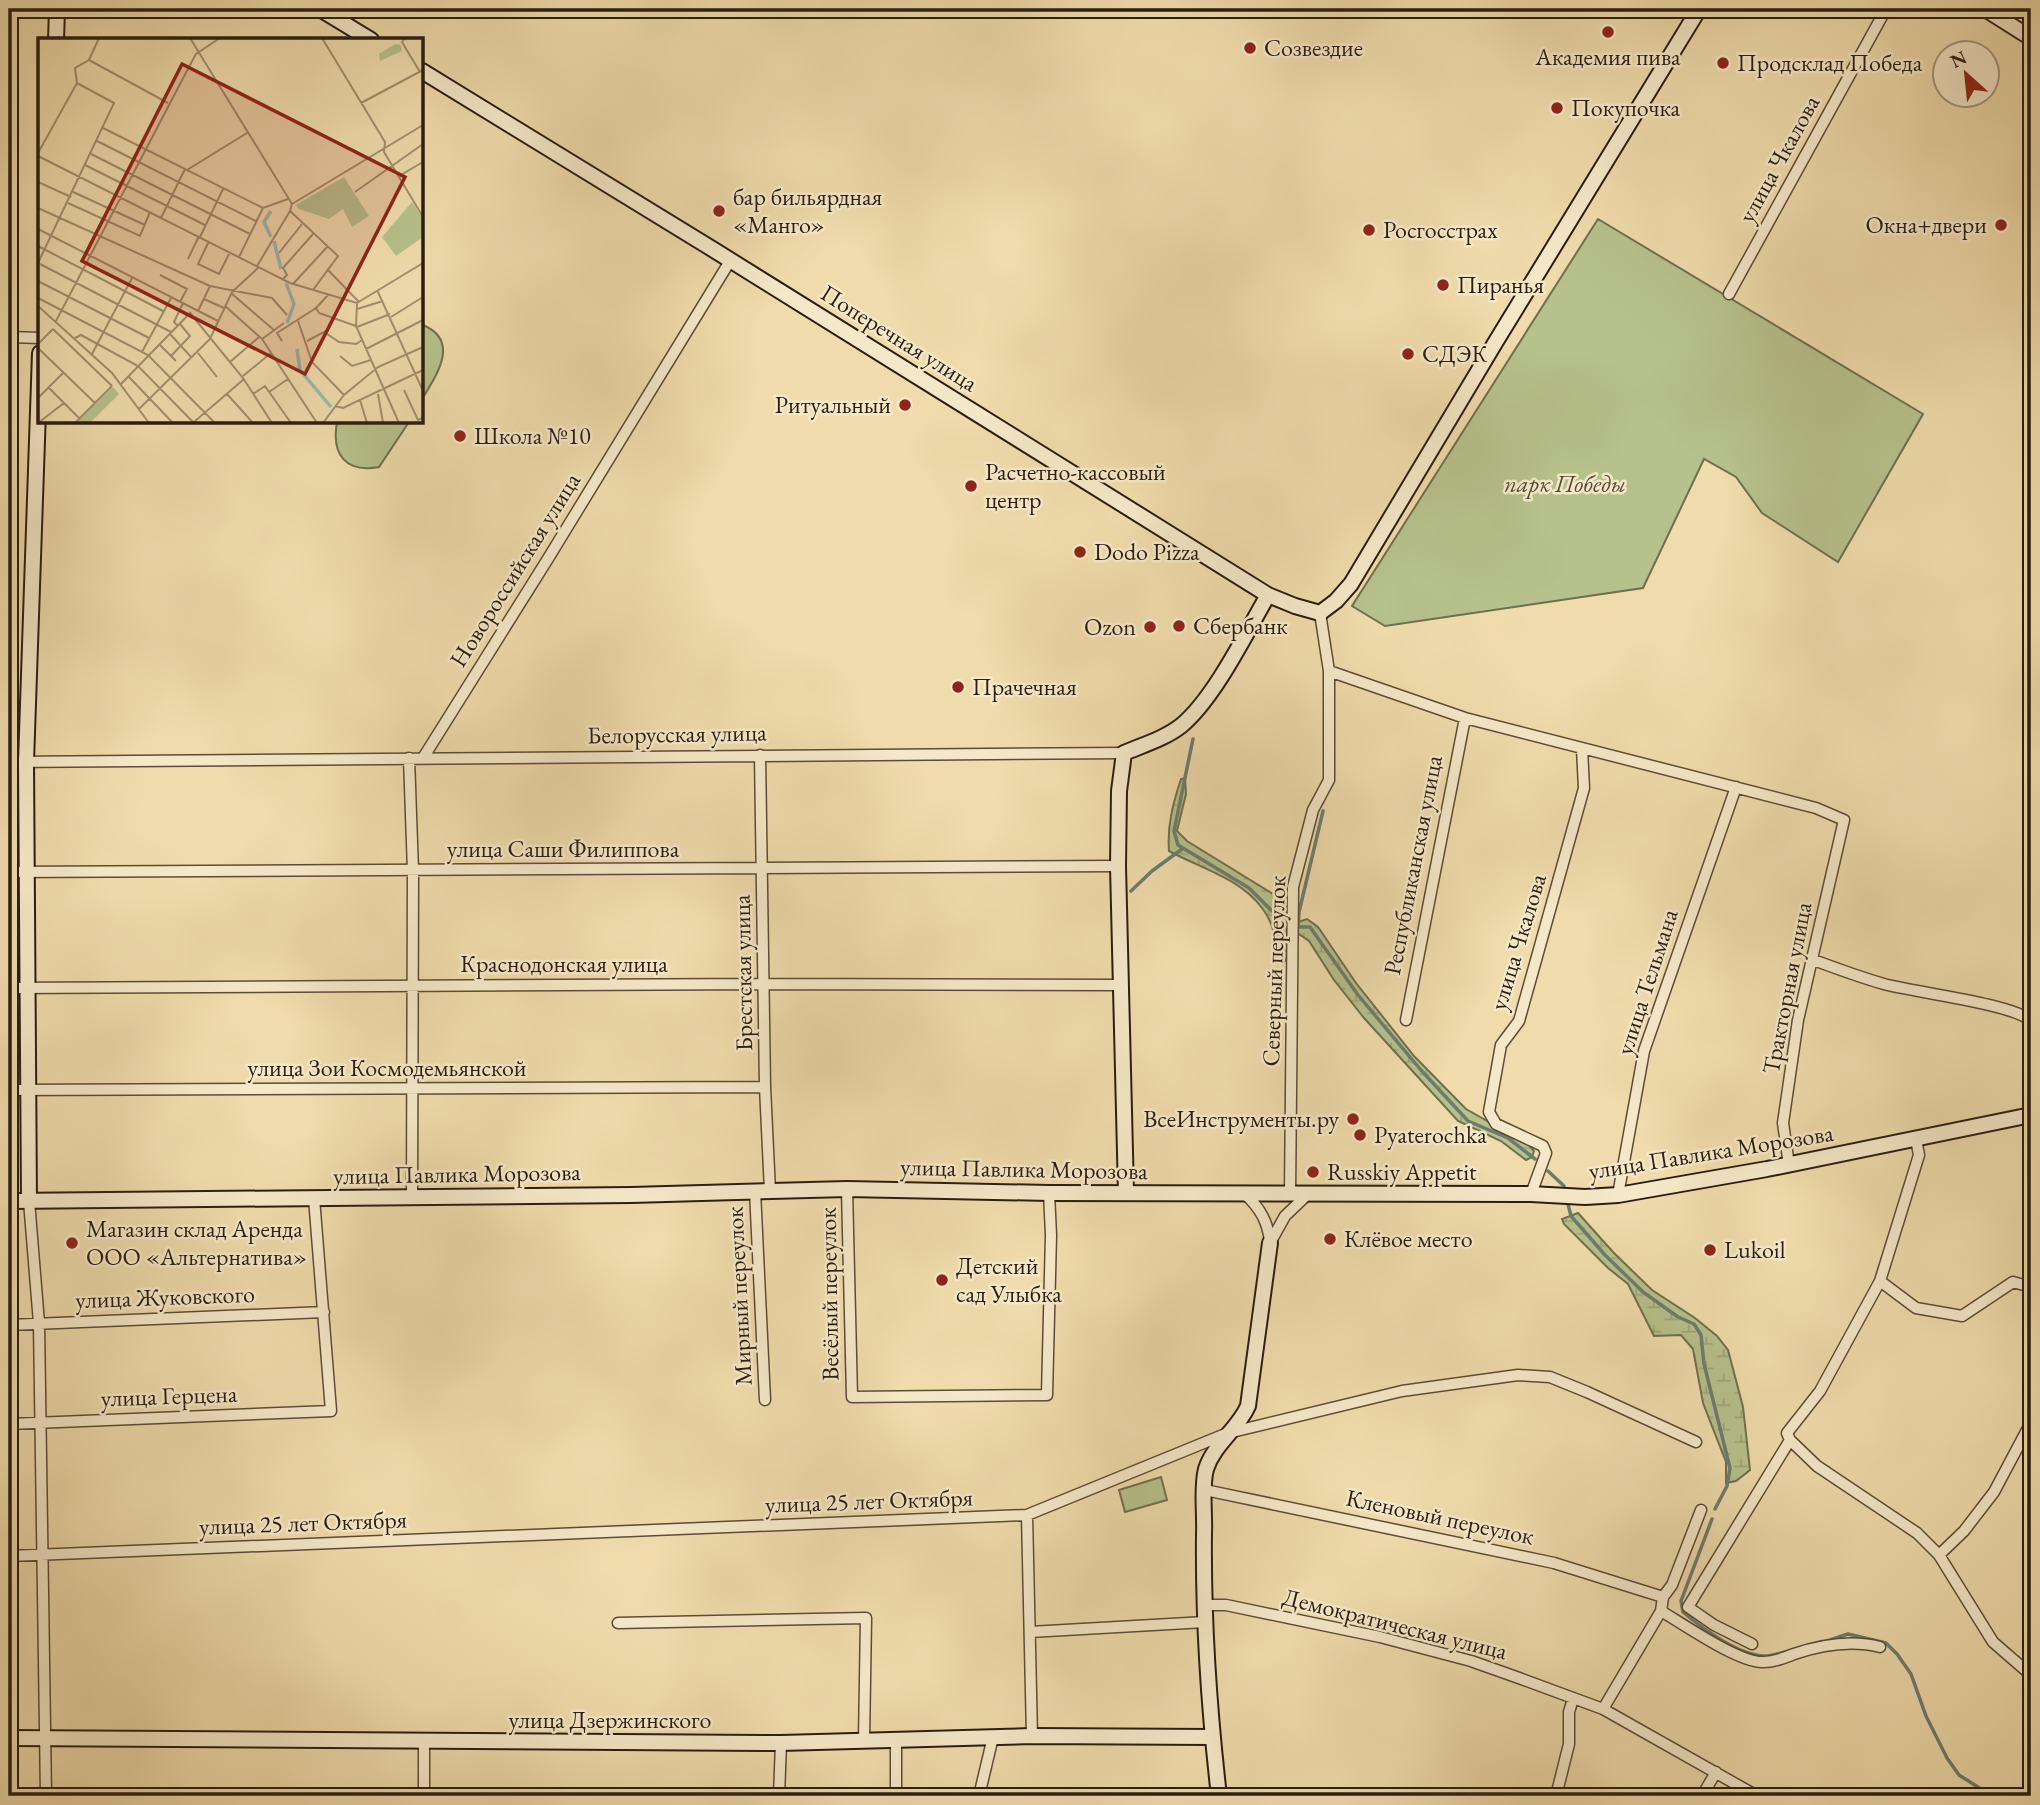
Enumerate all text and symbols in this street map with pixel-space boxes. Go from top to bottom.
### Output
marker: Академия пива [1600,24,1616,40]
place label: Созвездие [1264,32,1363,63]
inset map [38,38,424,424]
north arrow [1932,38,2002,108]
marker: Созвездие [1242,40,1258,56]
place label: Академия пива [1534,41,1681,72]
text: N [1946,44,1972,74]
place label: Продсклад Победа [1737,47,1923,78]
marker: Продсклад Победа [1715,55,1731,71]
street label: улица Чкалова [1731,89,1826,228]
place label: Покупочка [1571,92,1681,123]
marker: Покупочка [1549,100,1565,116]
place label: бар бильярдная «Манго» [733,181,883,240]
marker: бар бильярдная «Манго» [711,203,727,219]
place label: Окна+двери [1865,209,1987,240]
place label: Росгосстрах [1383,214,1498,245]
marker: Окна+двери [1993,217,2009,233]
marker: Росгосстрах [1361,222,1377,238]
place label: Пиранья [1457,269,1544,300]
street label: Поперечная улица [815,277,984,398]
marker: Пиранья [1435,277,1451,293]
place label: СДЭК [1422,338,1488,369]
marker: СДЭК [1400,346,1416,362]
place label: Ритуальный [775,389,891,420]
marker: Ритуальный [897,397,913,413]
place label: Школа №10 [474,420,591,451]
marker: Школа №10 [452,428,468,444]
place label: Расчетно-кассовый центр [985,456,1166,515]
street label: Новороссийская улица [442,466,587,673]
park label: парк Победы [1504,468,1626,499]
marker: Расчетно-кассовый центр [963,478,979,494]
place label: Dodo Pizza [1094,536,1200,567]
marker: Dodo Pizza [1072,544,1088,560]
place label: Сбербанк [1193,610,1288,641]
place label: Ozon [1084,611,1136,642]
marker: Сбербанк [1171,618,1187,634]
marker: Ozon [1142,619,1158,635]
place label: Прачечная [972,671,1077,702]
marker: Прачечная [950,679,966,695]
street label: Белорусская улица [587,716,767,751]
street label: Республиканская улица [1376,752,1449,977]
street label: улица Саши Филиппова [447,833,680,864]
street label: улица Чкалова [1482,870,1553,1014]
street label: Северный переулок [1255,874,1292,1067]
street label: Брестская улица [726,894,759,1052]
street label: Тракторная улица [1755,899,1818,1077]
street label: улица Тельмана [1608,905,1685,1059]
street label: Краснодонская улица [460,948,668,979]
street label: улица Зои Космодемьянской [248,1052,527,1083]
place label: ВсеИнструменты.ру [1143,1103,1339,1134]
marker: ВсеИнструменты.ру [1345,1111,1361,1127]
street label: улица Павлика Морозова [1586,1117,1836,1186]
place label: Pyaterochka [1374,1119,1487,1150]
marker: Pyaterochka [1352,1127,1368,1143]
street label: улица Павлика Морозова [900,1151,1148,1186]
street label: улица Павлика Морозова [333,1156,581,1191]
place label: Russkiy Appetit [1327,1156,1477,1187]
marker: Russkiy Appetit [1305,1164,1321,1180]
street label: Мирный переулок [718,1205,759,1386]
street label: Весёлый переулок [811,1206,846,1381]
place label: Магазин склад Аренда ООО «Альтернатива» [86,1213,307,1272]
place label: Клёвое место [1344,1223,1473,1254]
marker: Клёвое место [1322,1231,1338,1247]
place label: Lukoil [1724,1234,1786,1265]
marker: Магазин склад Аренда ООО «Альтернатива» [64,1235,80,1251]
marker: Lukoil [1702,1242,1718,1258]
place label: Детский сад Улыбка [956,1250,1062,1309]
marker: Детский сад Улыбка [934,1272,950,1288]
street label: улица Жуковского [75,1278,255,1315]
street label: улица Герцена [100,1378,238,1413]
street label: улица 25 лет Октября [764,1481,974,1520]
street label: Кленовый переулок [1343,1481,1538,1552]
street label: улица 25 лет Октября [198,1503,408,1542]
street label: Демократическая улица [1280,1581,1511,1667]
street label: улица Дзержинского [509,1704,712,1735]

